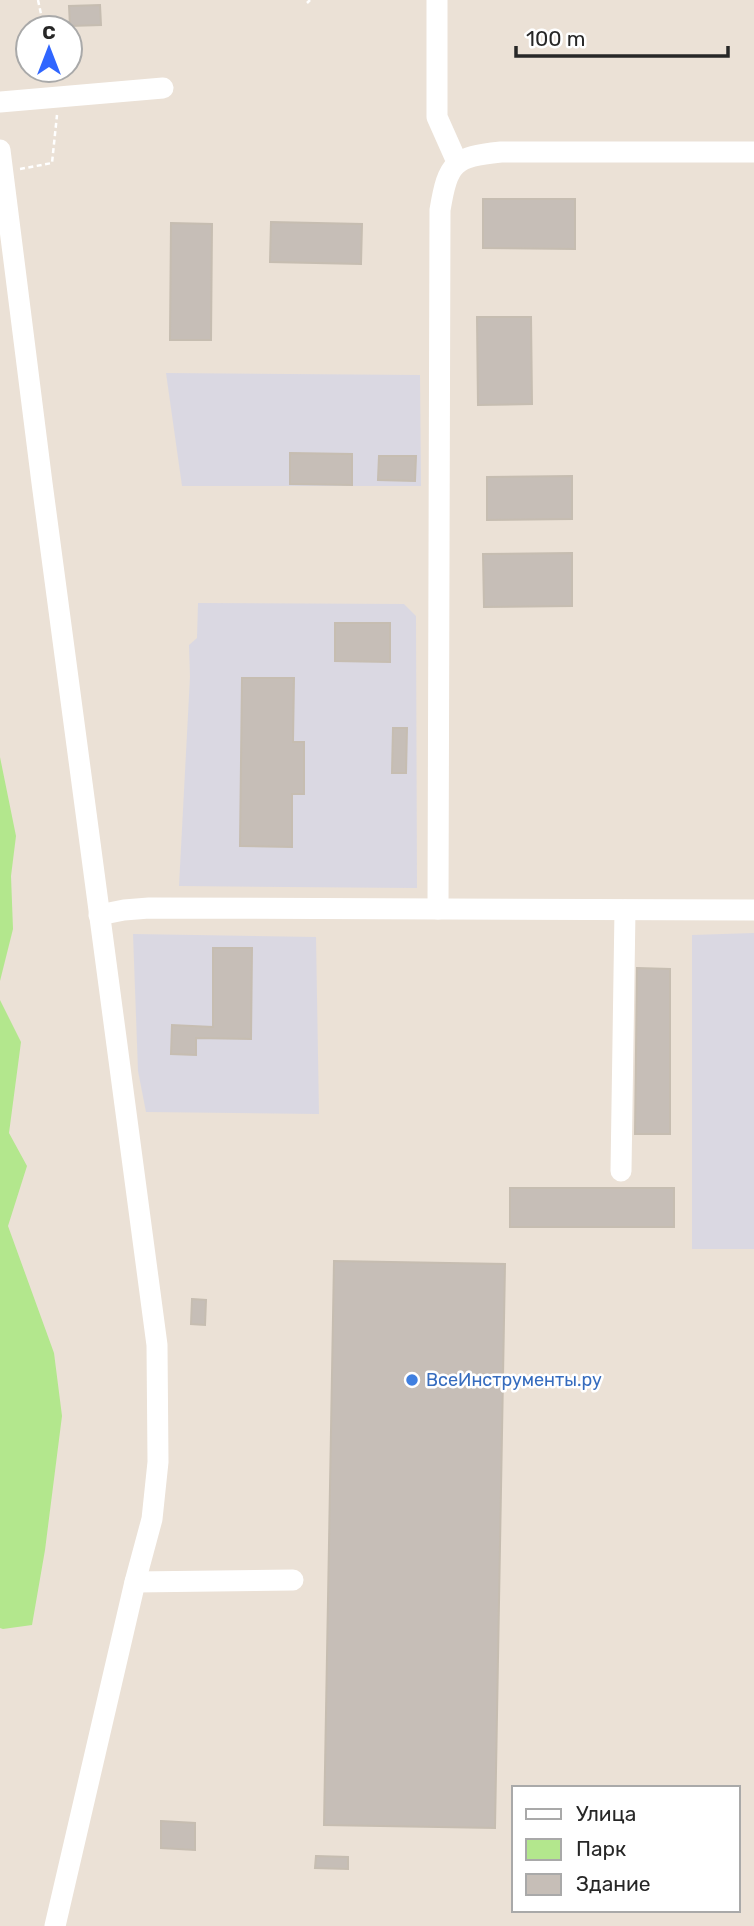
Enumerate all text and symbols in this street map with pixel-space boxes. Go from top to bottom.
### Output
north arrow [14,14,84,84]
scale bar [516,14,728,58]
text: С [42,21,56,44]
text: 100 m [526,26,585,51]
place label: ВсеИнструменты.ру [426,1369,602,1391]
marker: ВсеИнструменты.ру [404,1372,420,1388]
legend [512,1786,740,1912]
text: Улица [576,1801,636,1826]
text: Парк [576,1836,626,1861]
text: Здание [576,1871,651,1896]

